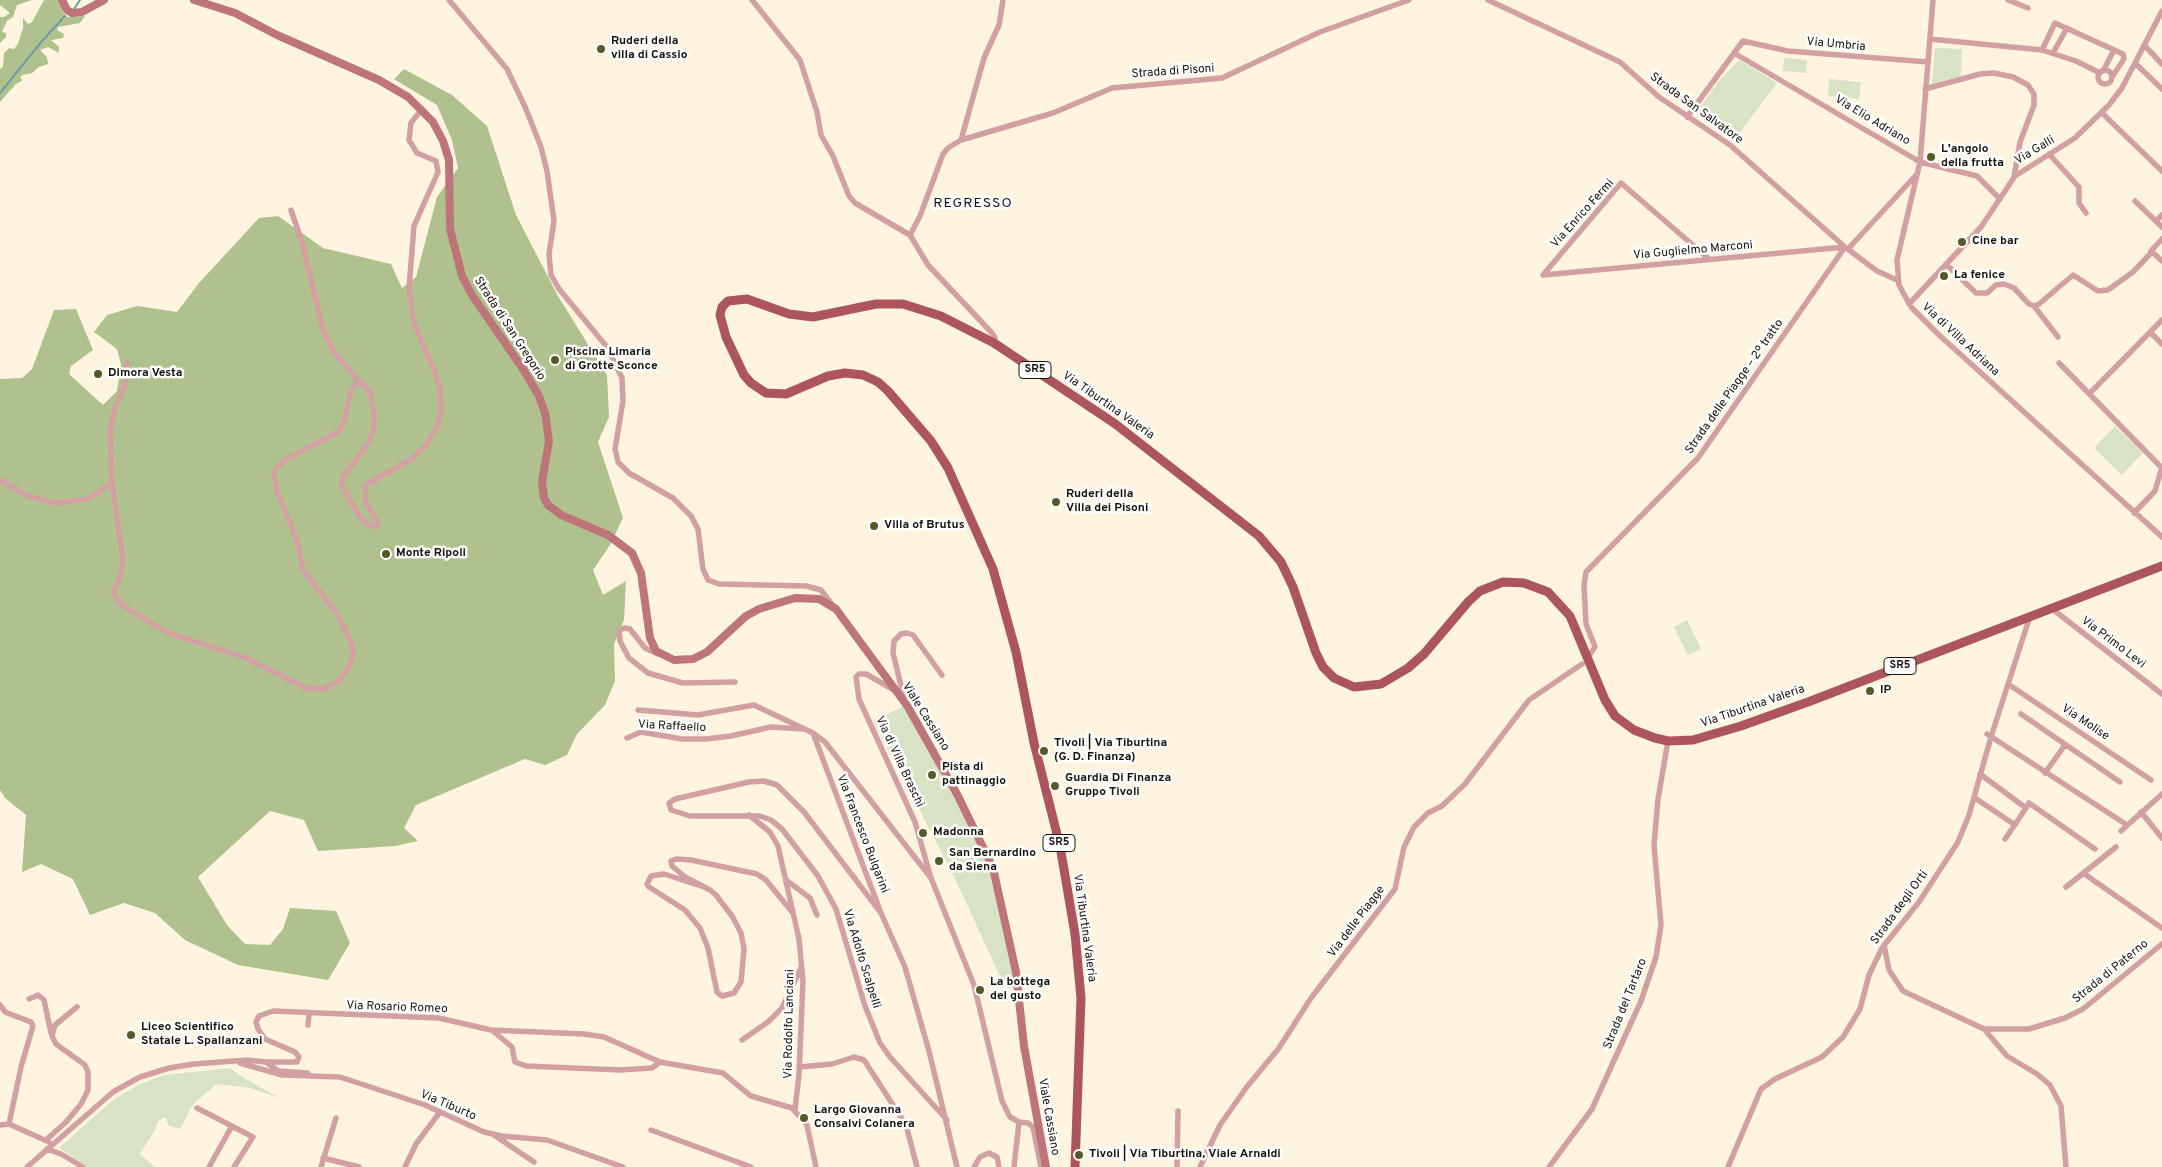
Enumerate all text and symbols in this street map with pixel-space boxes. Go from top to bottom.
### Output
place label: Ruderi della villa di Cassio [611,35,687,63]
street label: Via Umbria [1806,35,1866,55]
marker: Ruderi della villa di Cassio [595,43,607,55]
street label: Strada di Pisoni [1131,62,1215,82]
street label: Strada San Salvatore [1647,70,1745,148]
street label: Via Elio Adriano [1832,93,1912,149]
street label: Via Galli [2012,134,2058,168]
place label: L'angolo della frutta [1941,143,2004,171]
marker: L'angolo della frutta [1925,151,1937,163]
street label: Via Enrico Fermi [1548,177,1618,251]
district label: REGRESSO [932,196,1014,212]
place label: Cine bar [1972,235,2019,249]
marker: Cine bar [1956,236,1968,248]
street label: Via Guglielmo Marconi [1633,239,1753,263]
place label: La fenice [1954,269,2005,283]
marker: La fenice [1938,270,1950,282]
street label: Strada di San Gregorio [470,274,548,384]
street label: Via di Villa Adriana [1918,300,2002,380]
street label: Strada delle Piagge – 2º tratto [1683,317,1787,457]
place label: Piscina Limaria di Grotte Sconce [565,346,658,374]
marker: Piscina Limaria di Grotte Sconce [549,354,561,366]
road number: SR5 [1019,362,1051,378]
place label: Dimora Vesta [108,367,182,381]
marker: Dimora Vesta [92,368,104,380]
street label: Via Tiburtina Valeria [1059,369,1157,443]
place label: Ruderi della Villa dei Pisoni [1066,488,1148,516]
marker: Ruderi della Villa dei Pisoni [1050,496,1062,508]
place label: Villa of Brutus [884,519,965,533]
marker: Villa of Brutus [868,520,880,532]
place label: Monte Ripoli [396,547,466,561]
marker: Monte Ripoli [380,548,392,560]
street label: Via Primo Levi [2078,614,2148,672]
road number: SR5 [1884,658,1916,674]
street label: Viale Cassiano [898,680,952,754]
street label: Via Tiburtina Valeria [1699,682,1807,732]
place label: IP [1880,684,1891,698]
marker: IP [1864,685,1876,697]
street label: Via Molise [2058,702,2112,744]
street label: Via di Villa Braschi [872,714,926,810]
street label: Via Raffaello [638,718,706,736]
place label: Tivoli | Via Tiburtina (G. D. Finanza) [1054,737,1167,765]
marker: Tivoli | Via Tiburtina (G. D. Finanza) [1038,745,1050,757]
place label: Pista di pattinaggio [942,761,1006,789]
marker: Pista di pattinaggio [926,769,938,781]
place label: Guardia Di Finanza Gruppo Tivoli [1065,772,1171,800]
street label: Via Francesco Bulgarini [833,773,891,895]
marker: Guardia Di Finanza Gruppo Tivoli [1049,780,1061,792]
place label: Madonna [933,826,984,840]
marker: Madonna [917,827,929,839]
road number: SR5 [1043,834,1075,851]
place label: San Bernardino da Siena [949,847,1036,875]
marker: San Bernardino da Siena [933,855,945,867]
street label: Strada degli Orti [1868,868,1932,948]
street label: Via Tiburtina Valeria [1069,873,1099,983]
street label: Via delle Piagge [1325,883,1389,961]
street label: Via Adolfo Scalpelli [839,908,883,1010]
street label: Strada di Paterno [2070,937,2152,1007]
street label: Strada del Tartaro [1601,957,1651,1051]
street label: Via Rodolfo Lanciani [782,969,798,1079]
place label: La bottega del gusto [990,976,1050,1004]
marker: La bottega del gusto [974,984,986,996]
street label: Via Rosario Romeo [346,999,448,1017]
place label: Liceo Scientifico Statale L. Spallanzani [141,1021,262,1049]
marker: Liceo Scientifico Statale L. Spallanzani [125,1029,137,1041]
street label: Viale Cassiano [1034,1077,1062,1157]
street label: Via Tiburto [418,1088,478,1124]
place label: Largo Giovanna Consalvi Colanera [814,1104,915,1132]
marker: Largo Giovanna Consalvi Colanera [798,1112,810,1124]
place label: Tivoli | Via Tiburtina, Viale Arnaldi [1089,1148,1281,1162]
marker: Tivoli | Via Tiburtina, Viale Arnaldi [1073,1149,1085,1161]

